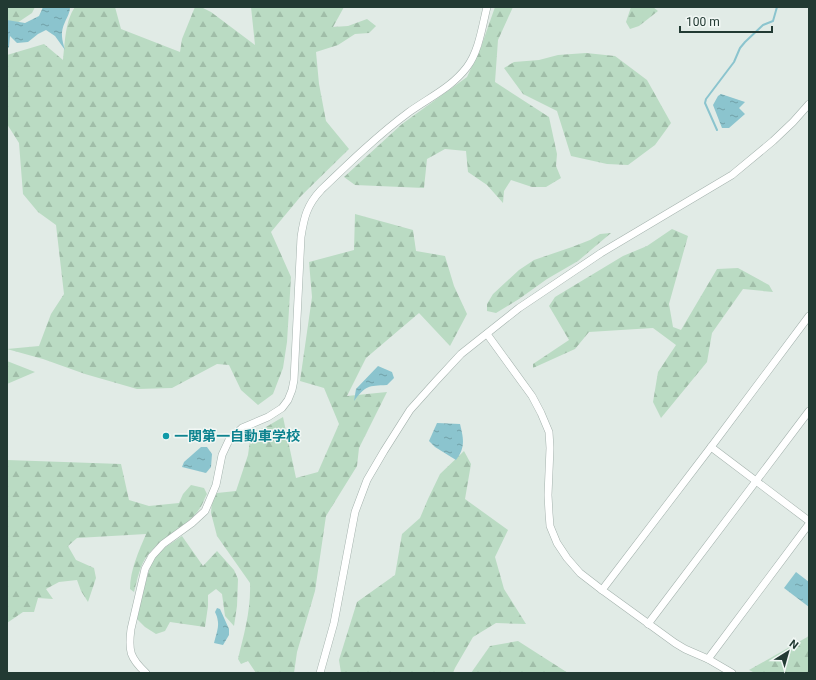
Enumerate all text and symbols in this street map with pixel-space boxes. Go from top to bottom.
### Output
scale bar [680,8,772,34]
text: 100 m [686,15,720,29]
place label: 一関第一自動車学校 [174,428,300,444]
marker: 一関第一自動車学校 [161,431,171,441]
north arrow [768,632,808,672]
text: N [787,637,801,652]

